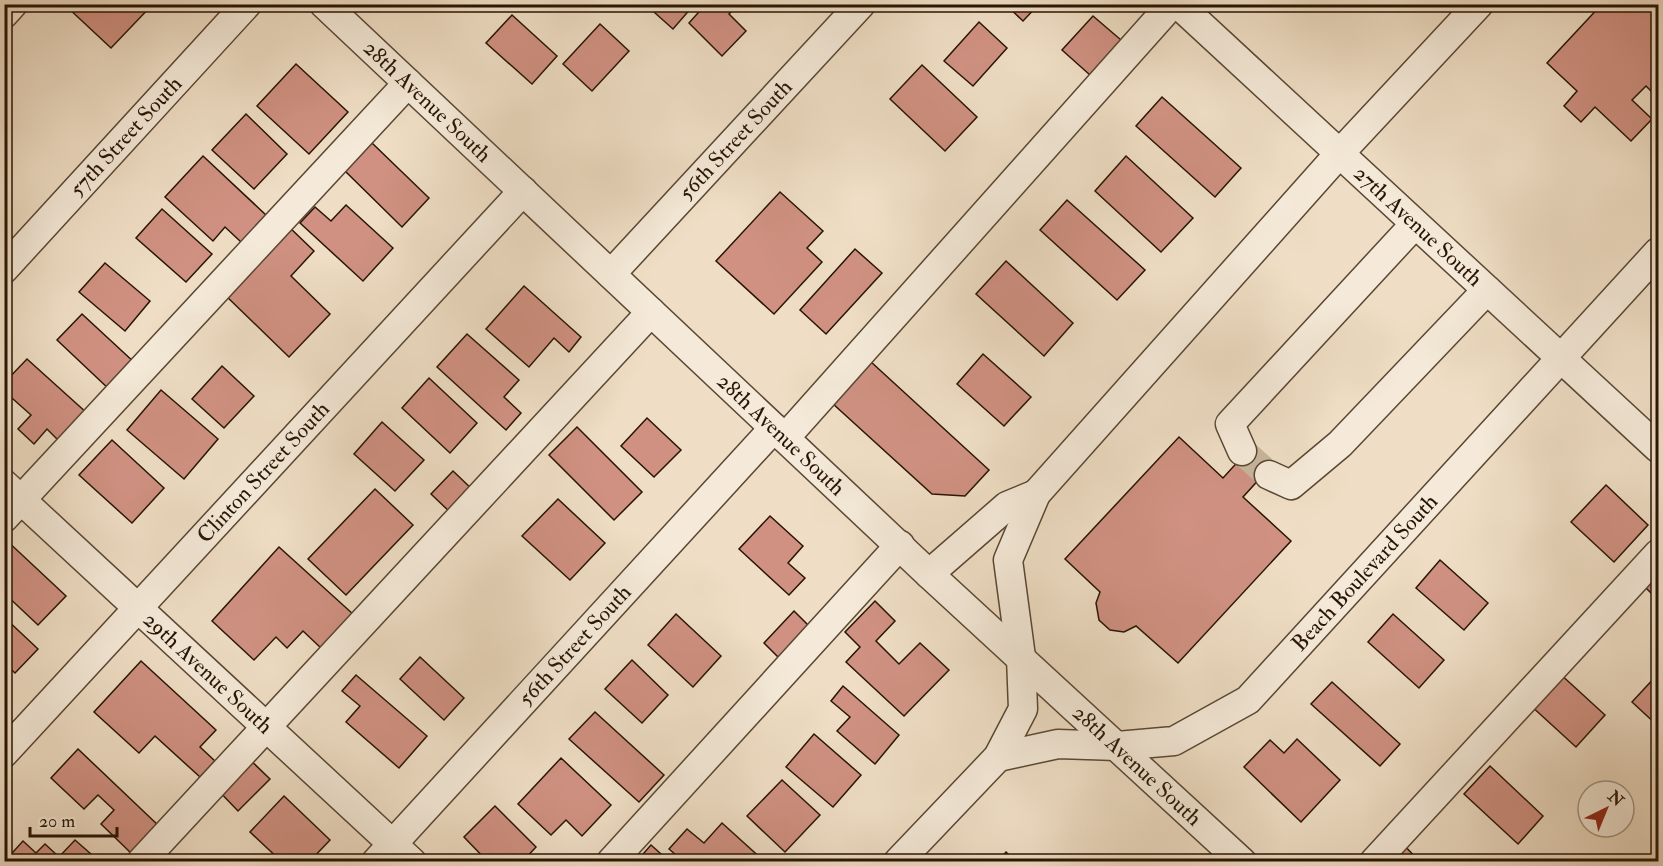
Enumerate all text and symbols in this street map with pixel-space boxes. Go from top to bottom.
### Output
street label: 28th Avenue South [357,34,498,169]
street label: 57th Street South [63,70,188,202]
street label: 56th Street South [673,73,798,206]
street label: 27th Avenue South [1348,159,1489,293]
street label: 28th Avenue South [711,368,851,502]
street label: Clinton Street South [191,395,336,549]
street label: Beach Boulevard South [1286,488,1444,657]
street label: 56th Street South [512,579,638,712]
street label: 29th Avenue South [137,606,279,740]
street label: 28th Avenue South [1067,699,1208,832]
north arrow [1576,779,1636,839]
text: N [1603,786,1628,811]
scale bar [30,800,117,838]
text: 20 m [39,810,75,833]

